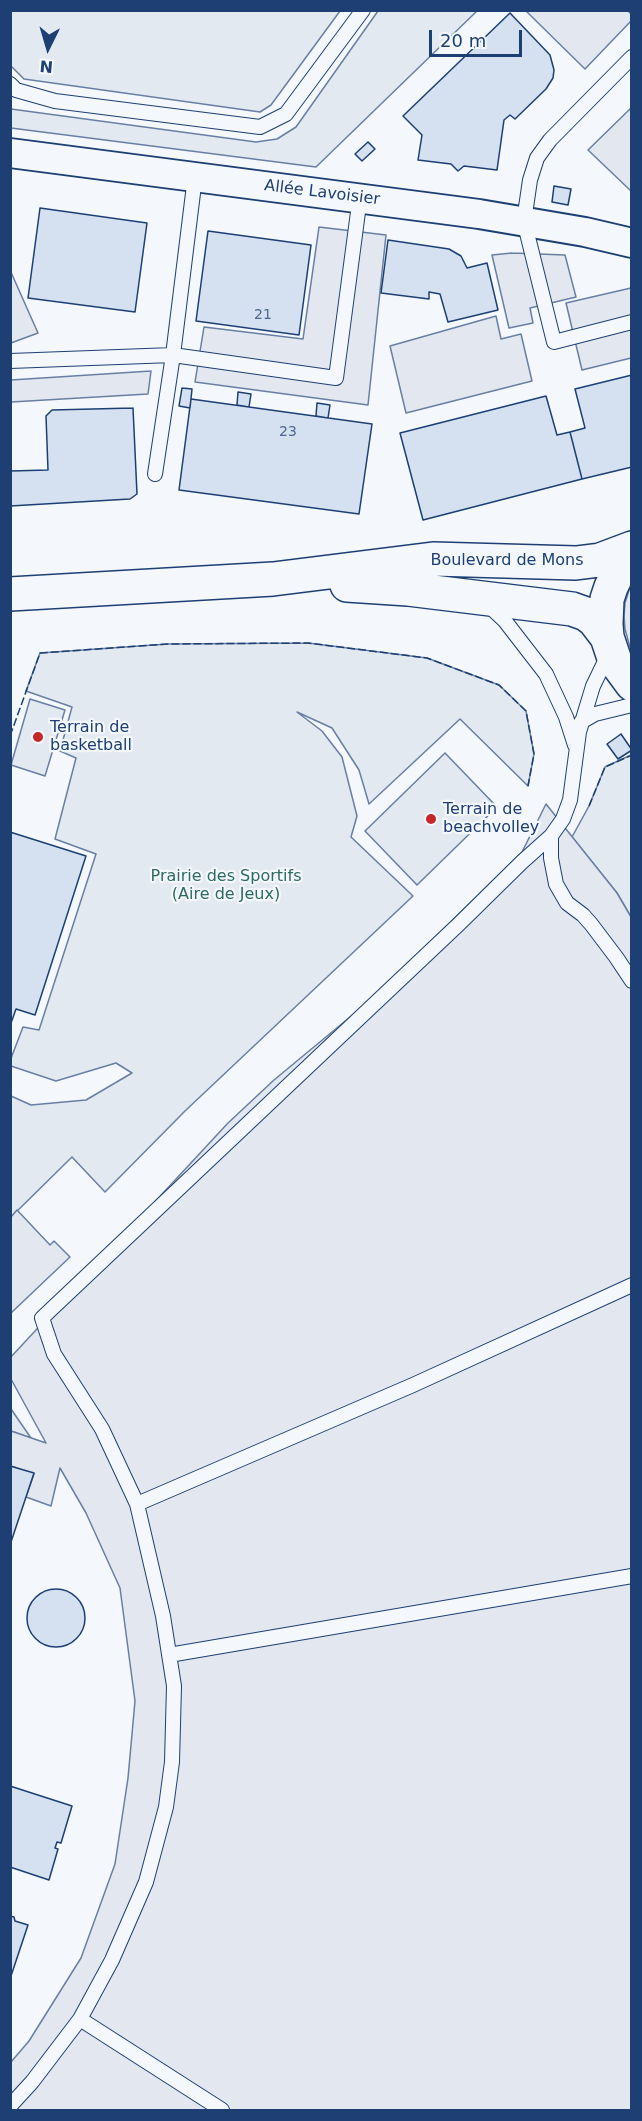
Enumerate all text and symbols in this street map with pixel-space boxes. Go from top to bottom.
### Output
north arrow [18,18,78,78]
scale bar [432,18,525,56]
text: 20 m [440,30,486,51]
text: N [39,56,54,76]
street label: Allée Lavoisier [263,176,381,210]
house number: 21 [254,307,272,323]
house number: 23 [279,424,297,440]
street label: Boulevard de Mons [430,551,584,571]
place label: Terrain de basketball [50,718,132,756]
marker: Terrain de basketball [31,730,45,744]
place label: Terrain de beachvolley [443,800,539,838]
marker: Terrain de beachvolley [424,812,438,826]
park label: Prairie des Sportifs (Aire de Jeux) [151,867,301,905]

